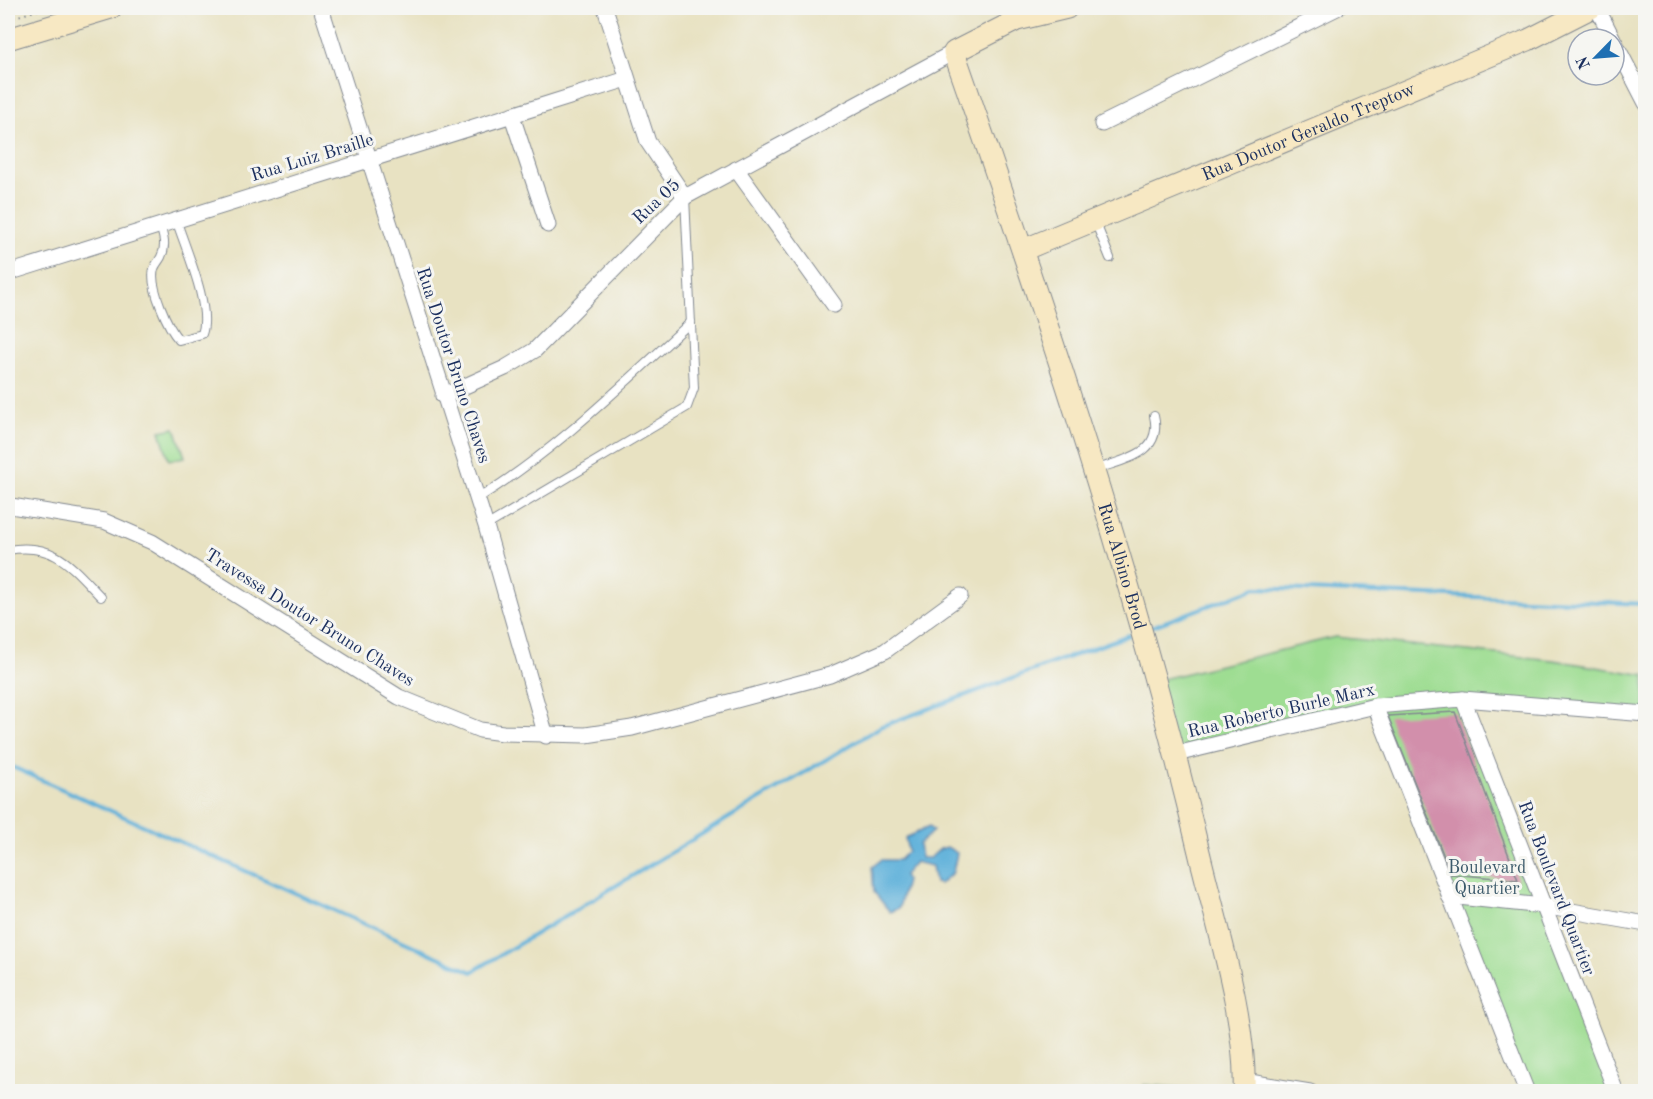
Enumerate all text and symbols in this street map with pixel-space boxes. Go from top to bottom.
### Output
north arrow [1566,27,1626,87]
text: N [1574,53,1594,71]
street label: Rua Doutor Geraldo Treptow [1199,80,1418,185]
street label: Rua Luiz Braille [249,131,376,185]
street label: Rua 05 [630,176,684,228]
street label: Rua Doutor Bruno Chaves [413,265,493,466]
street label: Rua Albino Brod [1094,501,1149,632]
street label: Travessa Doutor Bruno Chaves [202,546,418,690]
street label: Rua Roberto Burle Marx [1186,681,1377,741]
street label: Rua Boulevard Quartier [1514,799,1598,979]
park label: Boulevard Quartier [1448,859,1526,898]

